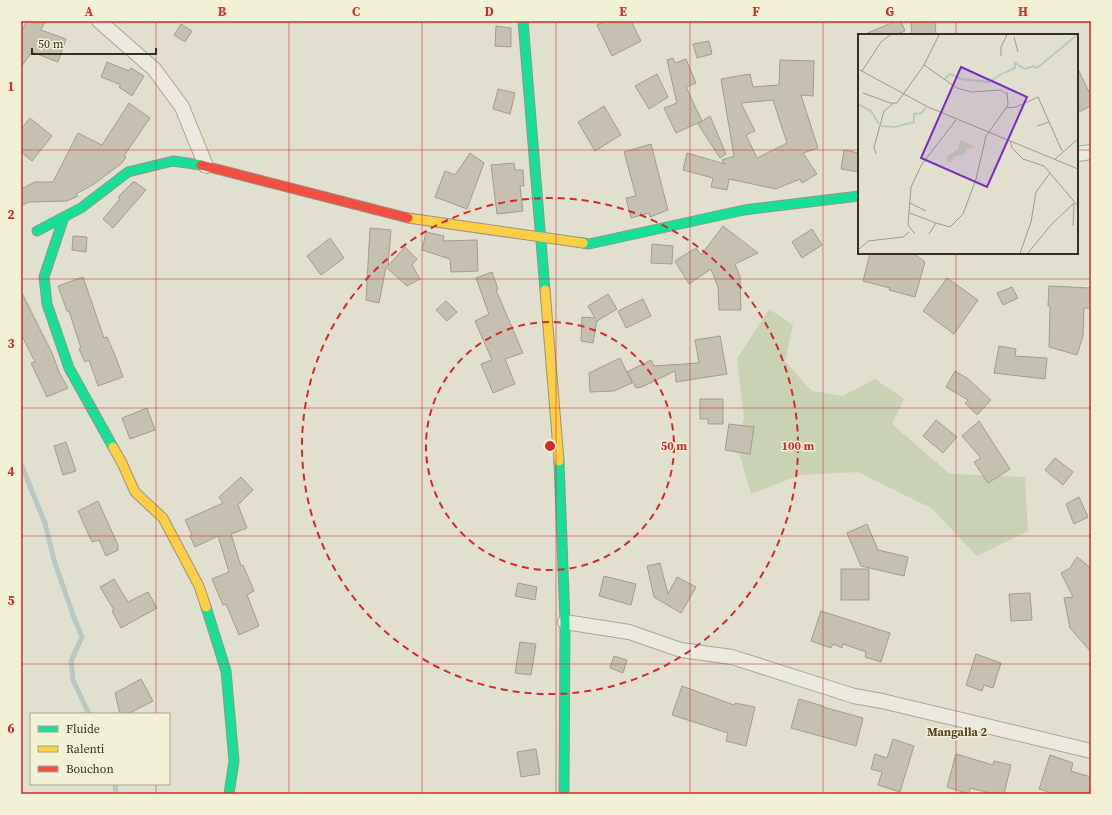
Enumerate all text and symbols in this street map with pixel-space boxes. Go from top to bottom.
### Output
text: A [85,3,94,20]
text: B [218,3,227,20]
text: C [352,3,360,20]
text: D [484,3,494,20]
text: E [619,3,627,20]
text: F [752,3,760,20]
text: G [886,3,895,20]
text: H [1018,3,1028,20]
scale bar [32,30,156,56]
inset map [858,34,1078,254]
text: 50 m [38,36,64,52]
text: 1 [7,78,15,95]
text: 2 [7,206,15,223]
text: 3 [7,335,15,352]
text: 50 m [661,438,687,454]
text: 100 m [782,438,815,454]
centre of rings [543,439,557,453]
text: 4 [7,463,15,480]
text: 5 [7,592,15,609]
legend [30,713,170,785]
text: 6 [7,720,15,737]
text: Fluide [66,721,100,737]
district label: Mangalla 2 [927,724,988,740]
text: Ralenti [66,741,105,757]
text: Bouchon [66,761,114,777]

